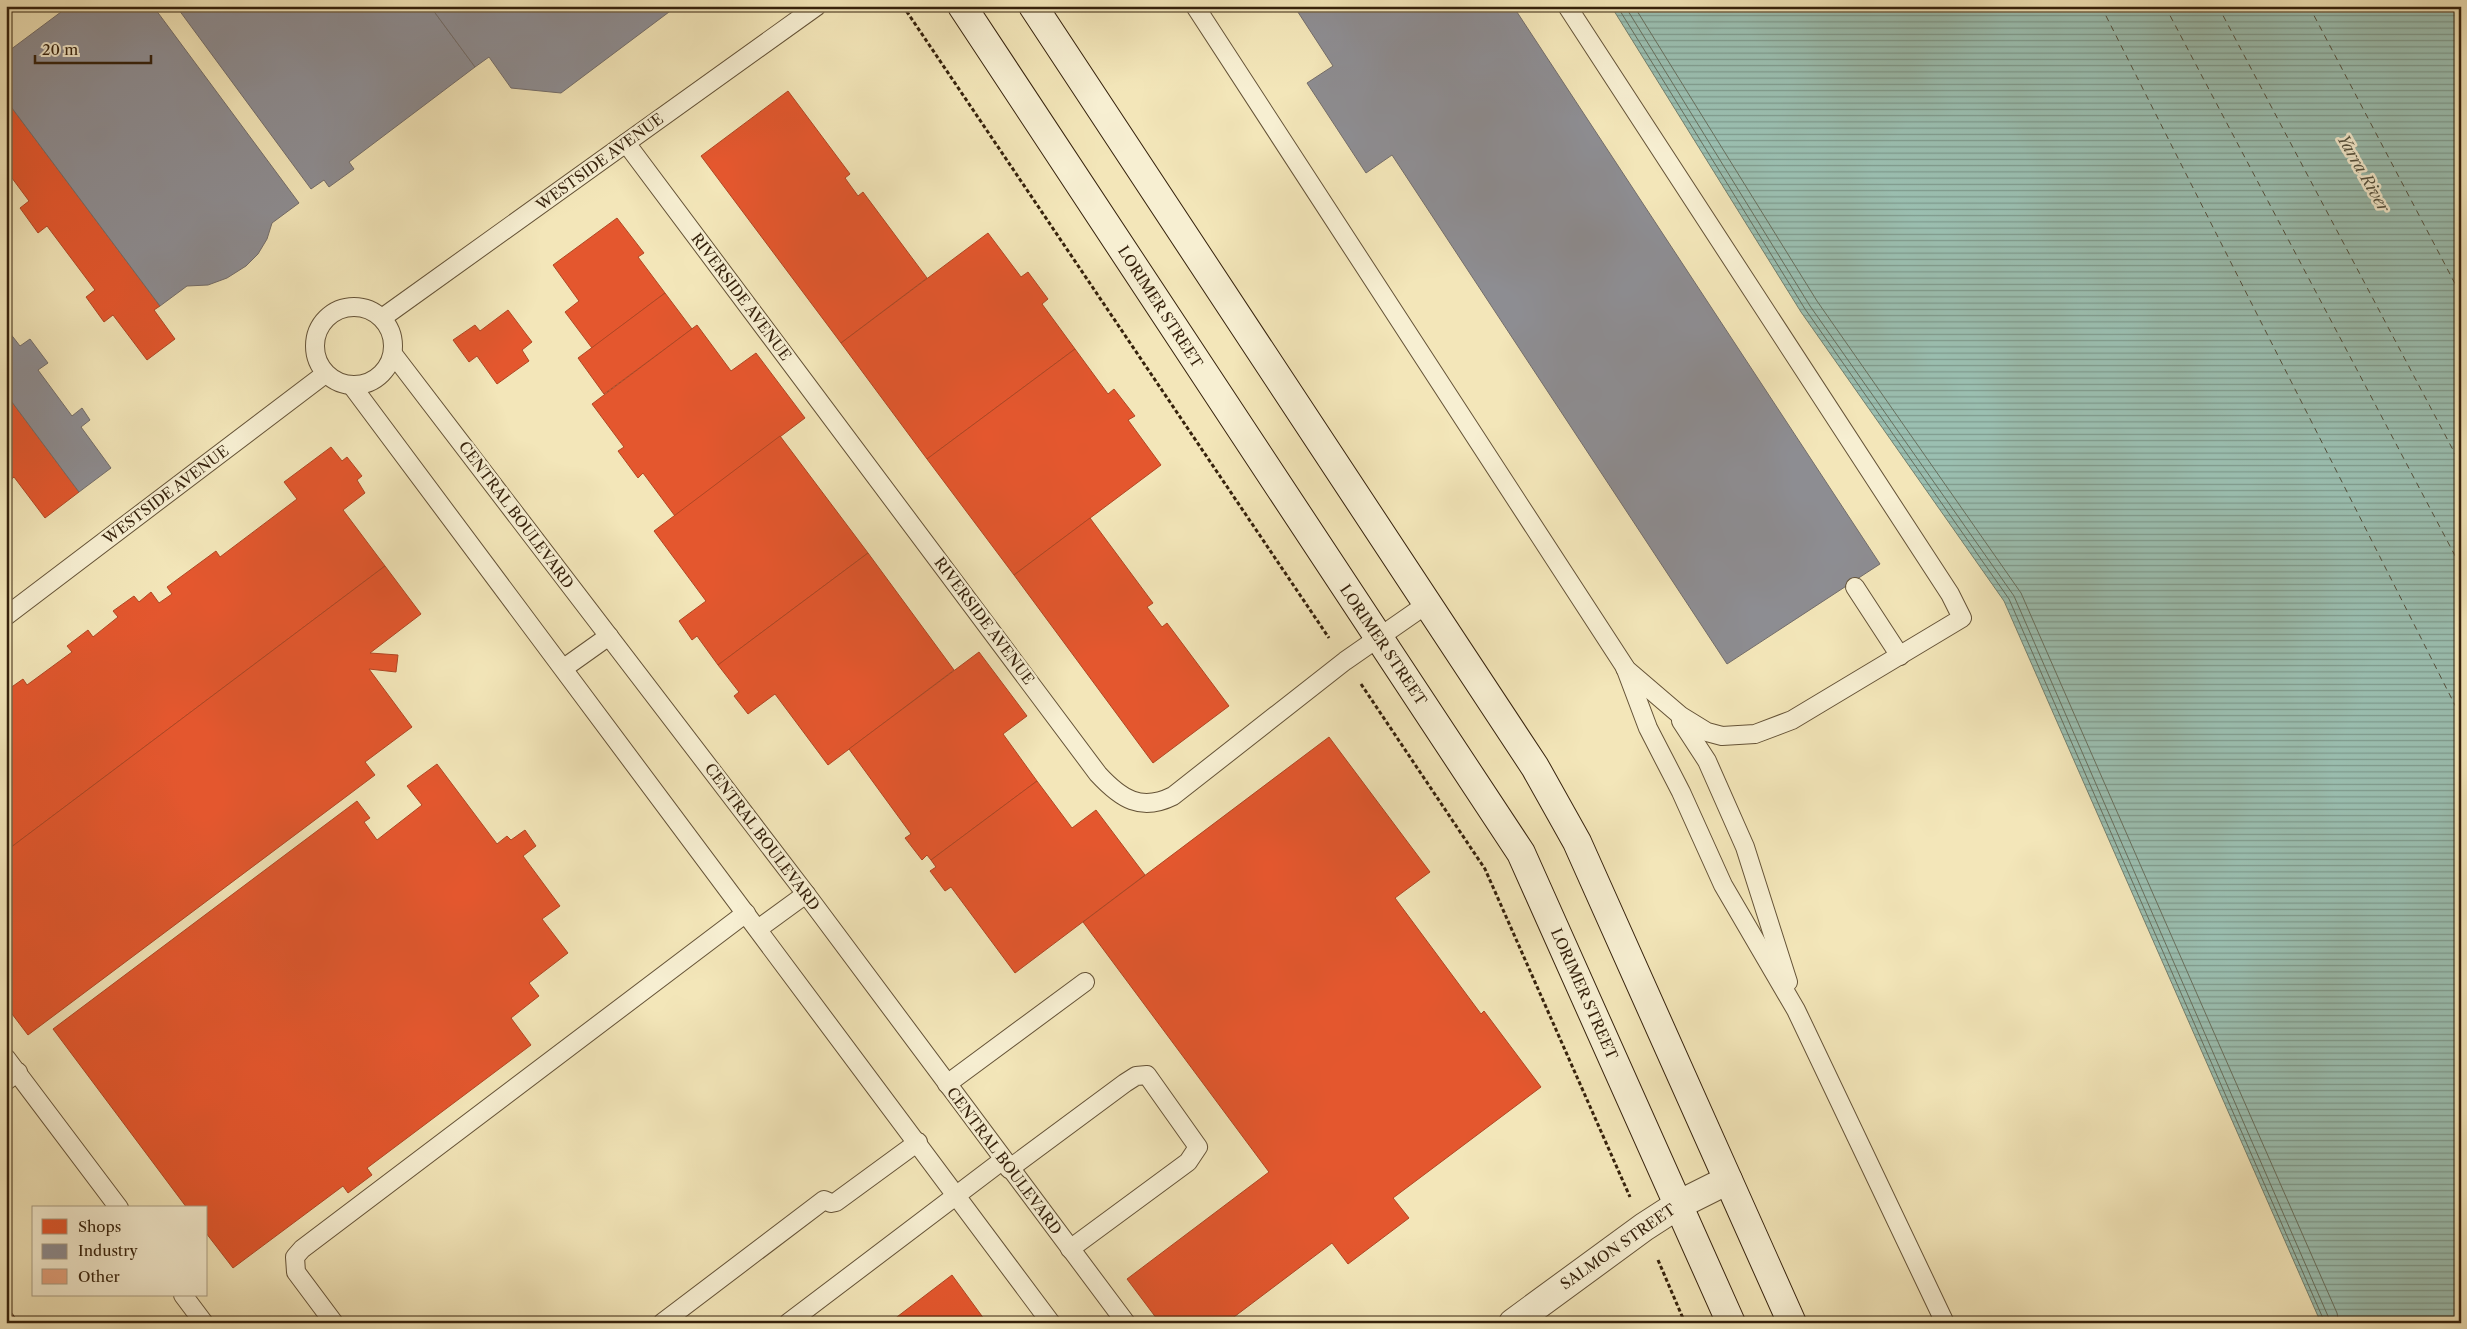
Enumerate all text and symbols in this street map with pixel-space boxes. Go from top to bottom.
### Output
scale bar [35,32,151,64]
text: 20 m [42,40,78,59]
street label: WESTSIDE AVENUE [532,109,667,215]
water label: Yarra River [2334,130,2395,217]
street label: RIVERSIDE AVENUE [687,229,795,364]
street label: LORIMER STREET [1114,242,1207,372]
street label: CENTRAL BOULEVARD [455,437,578,592]
street label: WESTSIDE AVENUE [98,441,232,549]
street label: RIVERSIDE AVENUE [930,553,1038,688]
street label: LORIMER STREET [1336,581,1431,709]
street label: CENTRAL BOULEVARD [701,759,824,914]
street label: LORIMER STREET [1547,925,1622,1063]
street label: CENTRAL BOULEVARD [943,1083,1066,1238]
street label: SALMON STREET [1556,1199,1680,1294]
legend [32,1206,208,1296]
text: Shops [78,1217,121,1236]
text: Industry [78,1241,138,1260]
text: Other [78,1267,121,1286]

